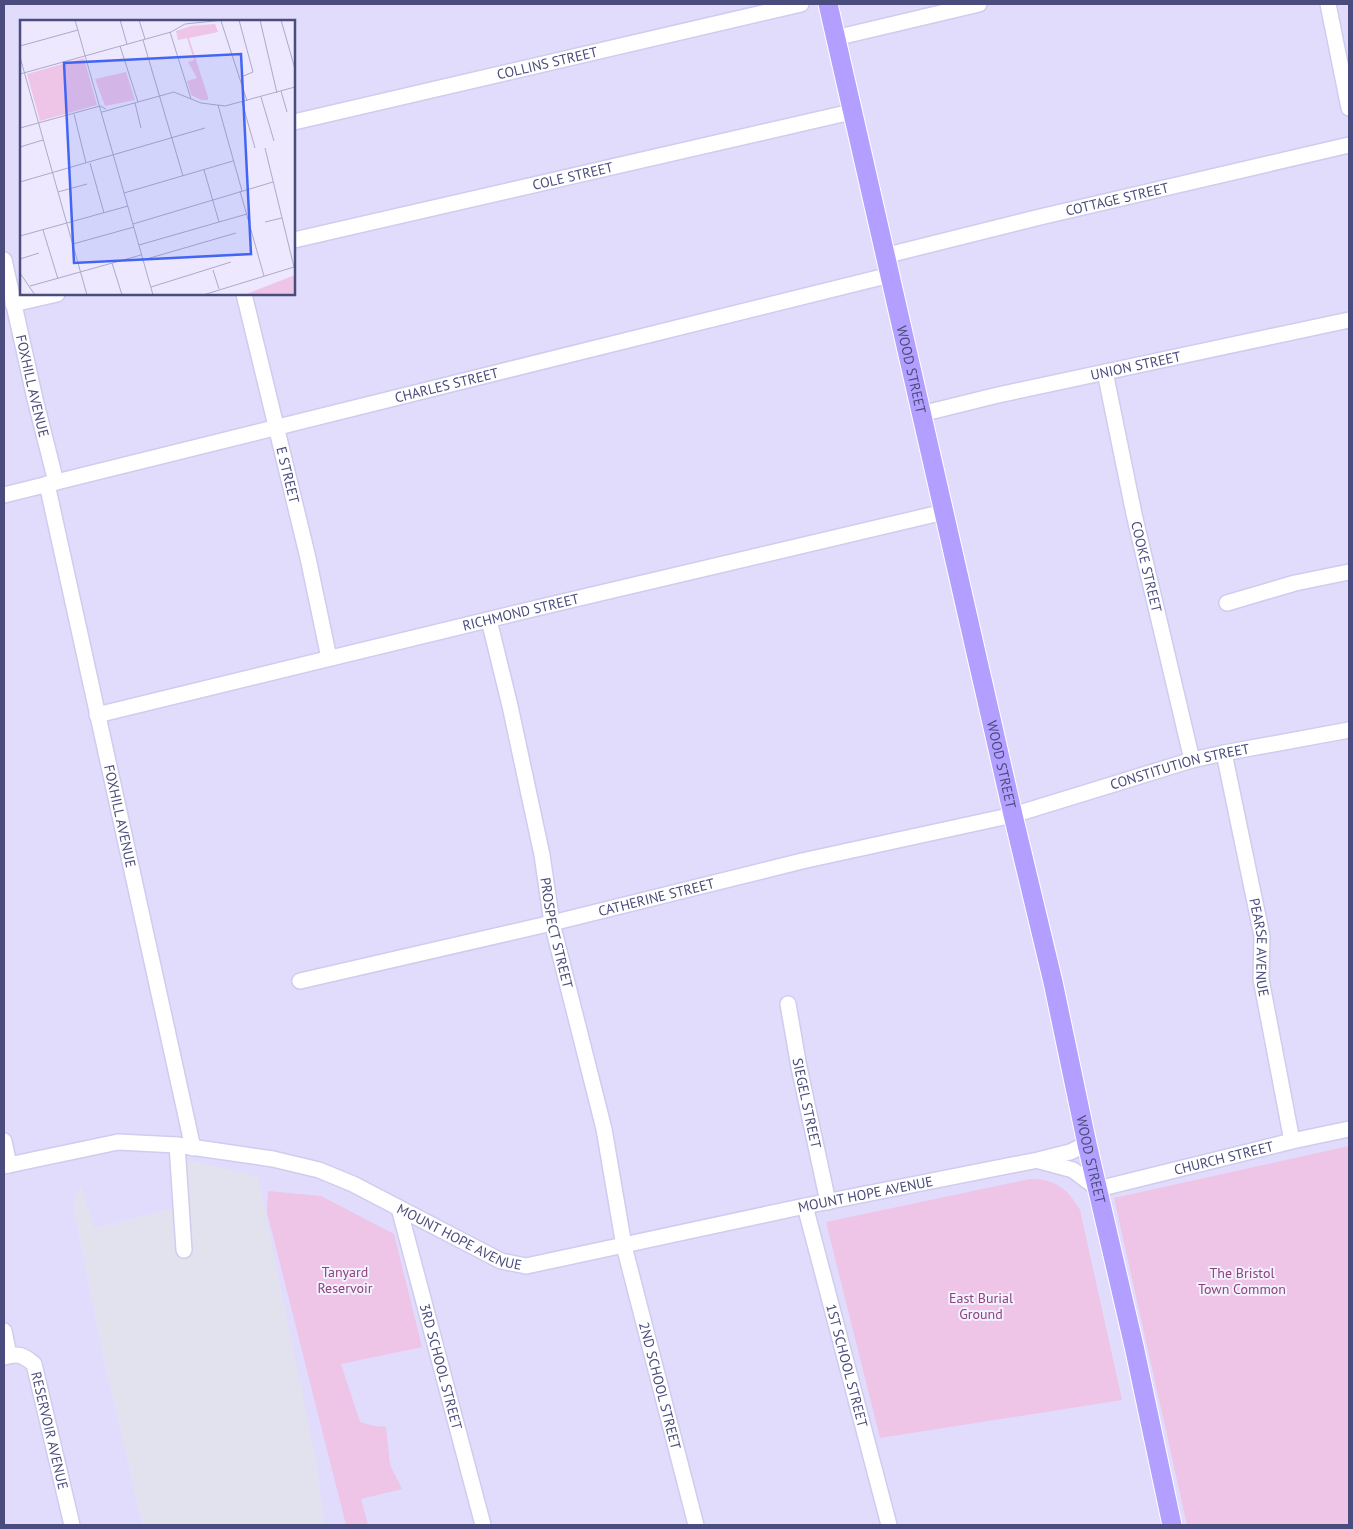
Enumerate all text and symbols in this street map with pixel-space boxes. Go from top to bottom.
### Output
inset map [20,20,295,295]
street label: COLLINS STREET [495,43,600,83]
street label: COLE STREET [531,158,615,194]
street label: COTTAGE STREET [1064,178,1171,220]
street label: WOOD STREET [893,324,930,416]
street label: FOXHILL AVENUE [12,333,53,439]
street label: UNION STREET [1089,347,1183,384]
street label: CHARLES STREET [393,364,501,407]
street label: E STREET [272,445,303,505]
street label: COOKE STREET [1127,519,1166,614]
street label: RICHMOND STREET [461,589,581,635]
street label: WOOD STREET [983,719,1020,810]
street label: CONSTITUTION STREET [1108,739,1251,794]
street label: FOXHILL AVENUE [100,763,140,869]
street label: CATHERINE STREET [596,874,716,920]
street label: PROSPECT STREET [536,876,577,990]
street label: PEARSE AVENUE [1245,896,1273,998]
street label: SIEGEL STREET [789,1057,825,1150]
street label: WOOD STREET [1072,1114,1110,1205]
street label: CHURCH STREET [1172,1137,1275,1179]
street label: MOUNT HOPE AVENUE [796,1172,934,1216]
street label: MOUNT HOPE AVENUE [394,1199,523,1274]
park label: Tanyard Reservoir [317,1263,373,1297]
park label: The Bristol Town Common [1198,1264,1286,1298]
park label: East Burial Ground [949,1289,1013,1323]
street label: 3RD SCHOOL STREET [416,1302,466,1432]
street label: 1ST SCHOOL STREET [822,1302,872,1429]
street label: 2ND SCHOOL STREET [635,1320,685,1451]
street label: RESERVOIR AVENUE [27,1370,72,1491]

